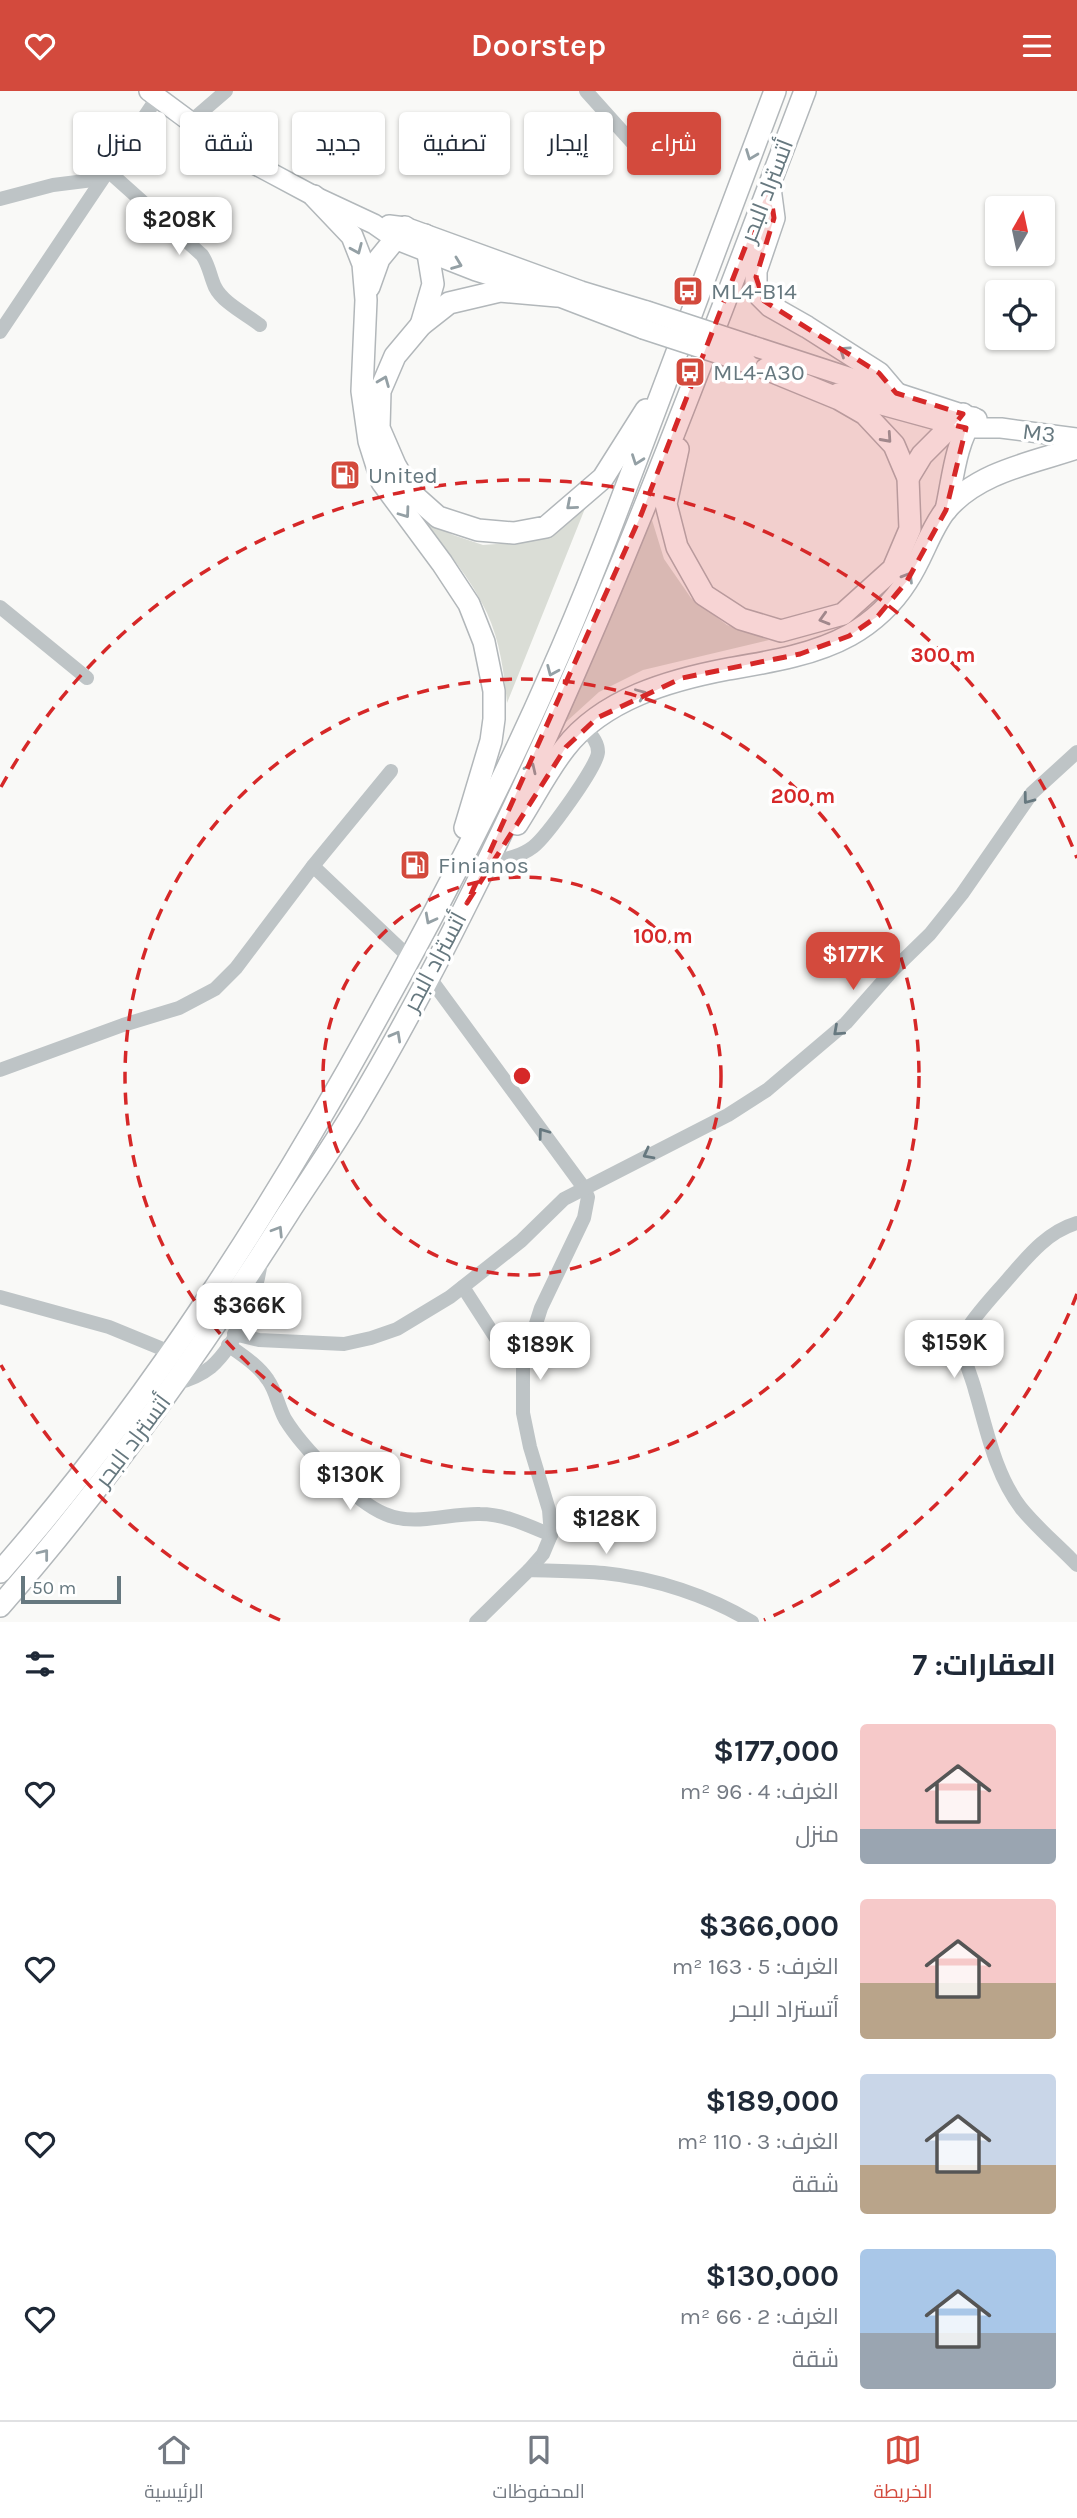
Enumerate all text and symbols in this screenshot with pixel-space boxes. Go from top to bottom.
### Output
icon: heart [21,27,59,65]
text: Doorstep [471,27,606,64]
icon: menu [1018,27,1056,65]
chip: منزل [73,112,166,175]
chip: شقة [180,112,278,175]
chip: جديد [292,112,385,175]
chip: تصفية [399,112,510,175]
chip: إيجار [524,112,613,175]
chip: شراء [627,112,721,175]
street label: أتستراد البحر [732,135,799,248]
one-way arrow [745,148,759,160]
north arrow [985,196,1055,266]
map controls [985,196,1055,350]
pin: $208K [130,197,228,257]
text: $208K [142,206,216,233]
one-way arrow [349,241,363,254]
one-way arrow [450,255,462,269]
bus stop icon: ML4-B14 [671,274,705,308]
place label: ML4-B14 [711,278,797,305]
button: locate [985,280,1055,350]
one-way arrow [838,346,851,359]
bus stop icon: ML4-A30 [673,355,707,389]
place label: ML4-A30 [713,359,805,386]
one-way arrow [376,376,390,388]
street label: M3 [1021,418,1057,448]
one-way arrow [879,430,891,443]
one-way arrow [631,453,645,465]
fuel station icon: United [328,458,362,492]
place label: United [368,462,438,489]
one-way arrow [567,497,580,509]
one-way arrow [397,505,410,518]
one-way arrow [900,572,913,585]
one-way arrow [818,611,830,626]
text: 300 m [911,643,975,667]
one-way arrow [546,664,560,676]
one-way arrow [634,688,646,702]
one-way arrow [523,763,537,775]
text: 200 m [771,784,835,808]
one-way arrow [1024,791,1037,804]
fuel station icon: Finianos [398,848,432,882]
place label: Finianos [438,852,529,879]
street label: أتستراد البحر [395,907,472,1018]
one-way arrow [425,912,439,924]
text: 100 m [633,924,693,948]
pin: $177K [804,933,902,992]
text: $177K [822,941,884,968]
one-way arrow [833,1023,846,1035]
one-way arrow [387,1031,401,1044]
centre of rings [510,1064,534,1088]
one-way arrow [539,1129,552,1141]
one-way arrow [643,1146,656,1160]
one-way arrow [269,1225,282,1238]
pin: $366K [200,1283,298,1343]
text: $366K [212,1292,286,1319]
pin: $159K [905,1321,1003,1380]
pin: $189K [491,1323,589,1382]
text: $159K [921,1329,987,1356]
text: $189K [506,1331,574,1358]
street label: أتستراد البحر [87,1388,176,1494]
pin: $130K [301,1453,399,1512]
text: $130K [316,1461,384,1488]
pin: $128K [557,1497,655,1556]
text: $128K [572,1505,640,1532]
one-way arrow [36,1550,49,1562]
scale bar [21,1573,121,1605]
text: 50 m [32,1577,76,1599]
icon: filters [21,1645,59,1683]
text: العقارات: 7 [912,1647,1056,1683]
text: $177,000 [713,1733,839,1769]
icon: home [916,1752,1000,1836]
icon: heart [21,1775,59,1813]
text: الغرف: 4 · 96 m² [680,1778,839,1805]
text: منزل [795,1821,839,1848]
text: $366,000 [699,1908,839,1944]
icon: home [916,1927,1000,2011]
icon: heart [21,1950,59,1988]
text: الغرف: 5 · 163 m² [672,1953,839,1980]
text: أتستراد البحر [730,1996,839,2023]
text: $189,000 [705,2083,839,2119]
icon: home [916,2102,1000,2186]
icon: heart [21,2125,59,2163]
text: الغرف: 3 · 110 m² [677,2128,839,2155]
text: شقة [792,2171,839,2198]
text: $130,000 [705,2258,839,2294]
icon: home [916,2277,1000,2361]
icon: heart [21,2300,59,2338]
text: الغرف: 2 · 66 m² [679,2303,839,2330]
text: شقة [792,2346,839,2373]
tab: الرئيسية [144,2431,204,2509]
tab: المحفوظات [492,2431,585,2509]
tab: الخريطة [873,2431,933,2509]

